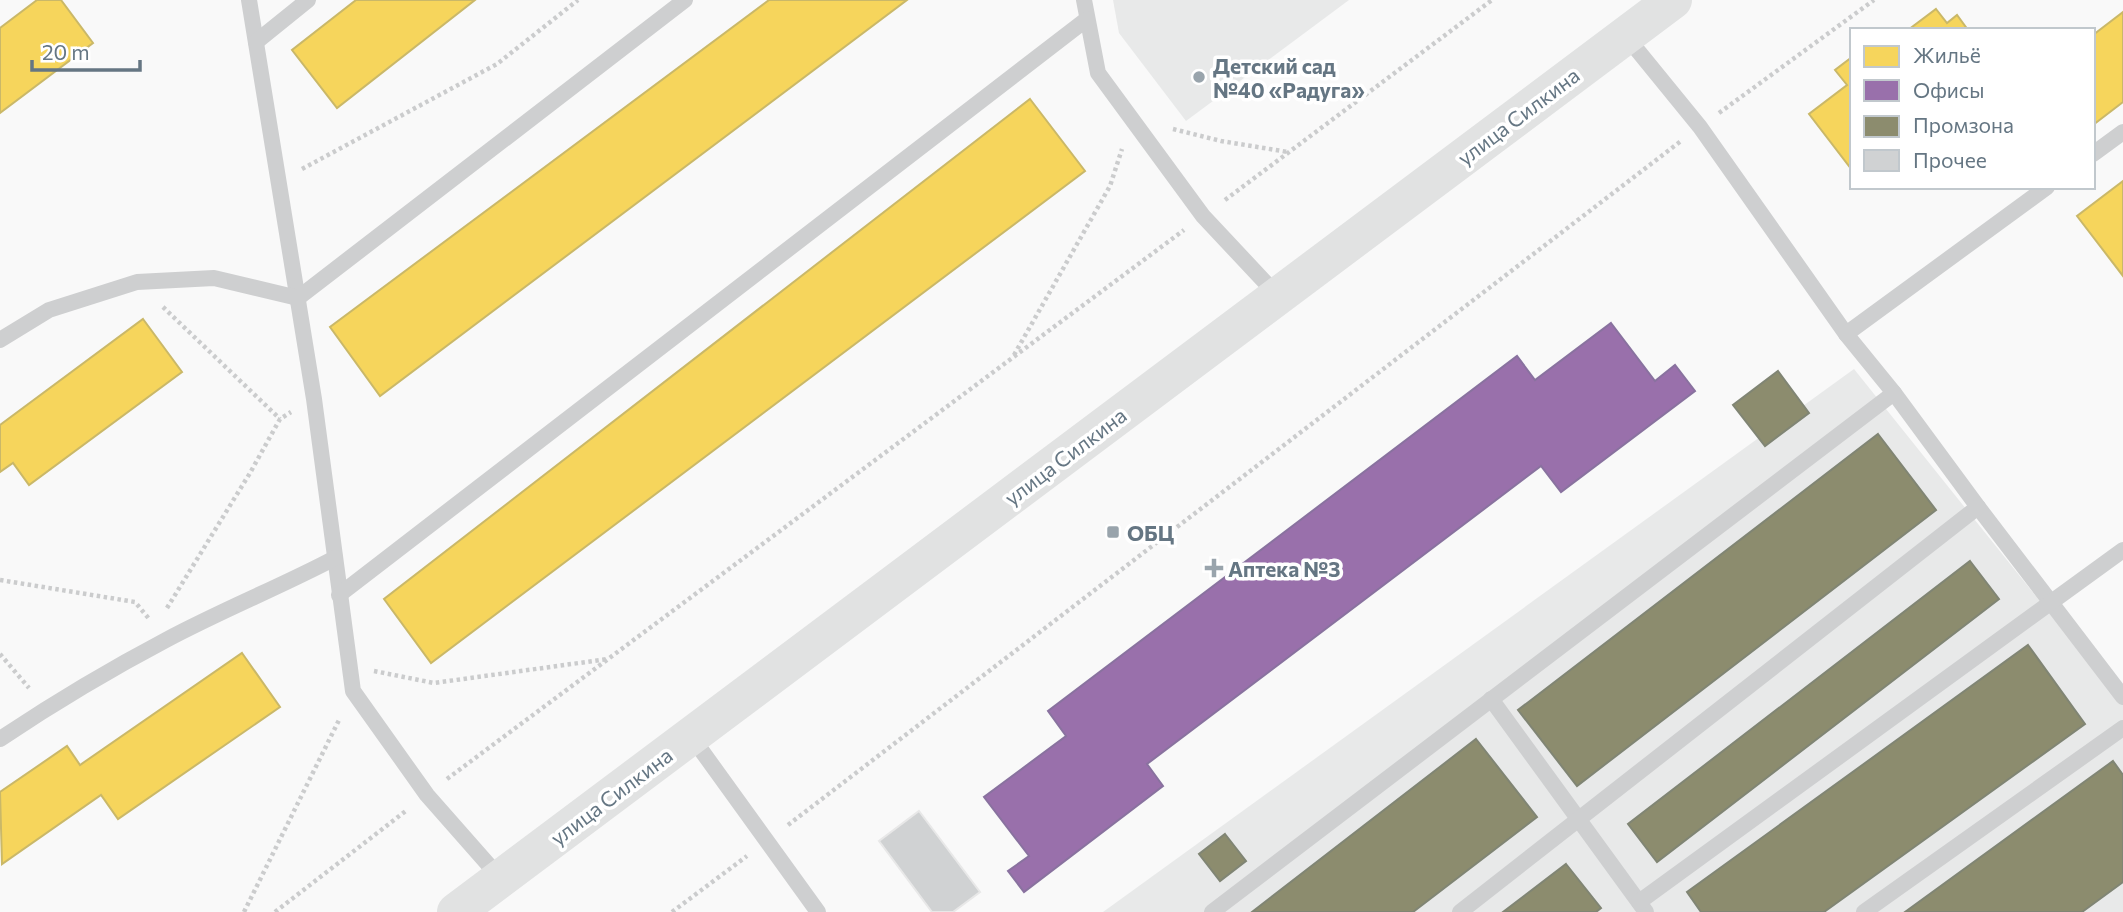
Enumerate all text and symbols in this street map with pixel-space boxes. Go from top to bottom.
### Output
scale bar [32,28,140,72]
legend [1850,28,2095,189]
text: 20 m [42,39,90,64]
text: Жильё [1913,42,1981,67]
place label: Детский сад №40 «Радуга» [1213,53,1365,102]
street label: улица Силкина [1452,62,1584,170]
marker: Детский сад №40 «Радуга» [1191,69,1207,85]
text: Офисы [1913,77,1984,102]
text: Промзона [1913,112,2014,137]
text: Прочее [1913,147,1987,172]
street label: улица Силкина [999,402,1131,510]
place label: ОБЦ [1127,520,1174,545]
marker: ОБЦ [1105,524,1121,540]
place label: Аптека №3 [1228,556,1340,581]
marker: Аптека №3 [1206,560,1222,576]
street label: улица Силкина [545,742,677,850]

